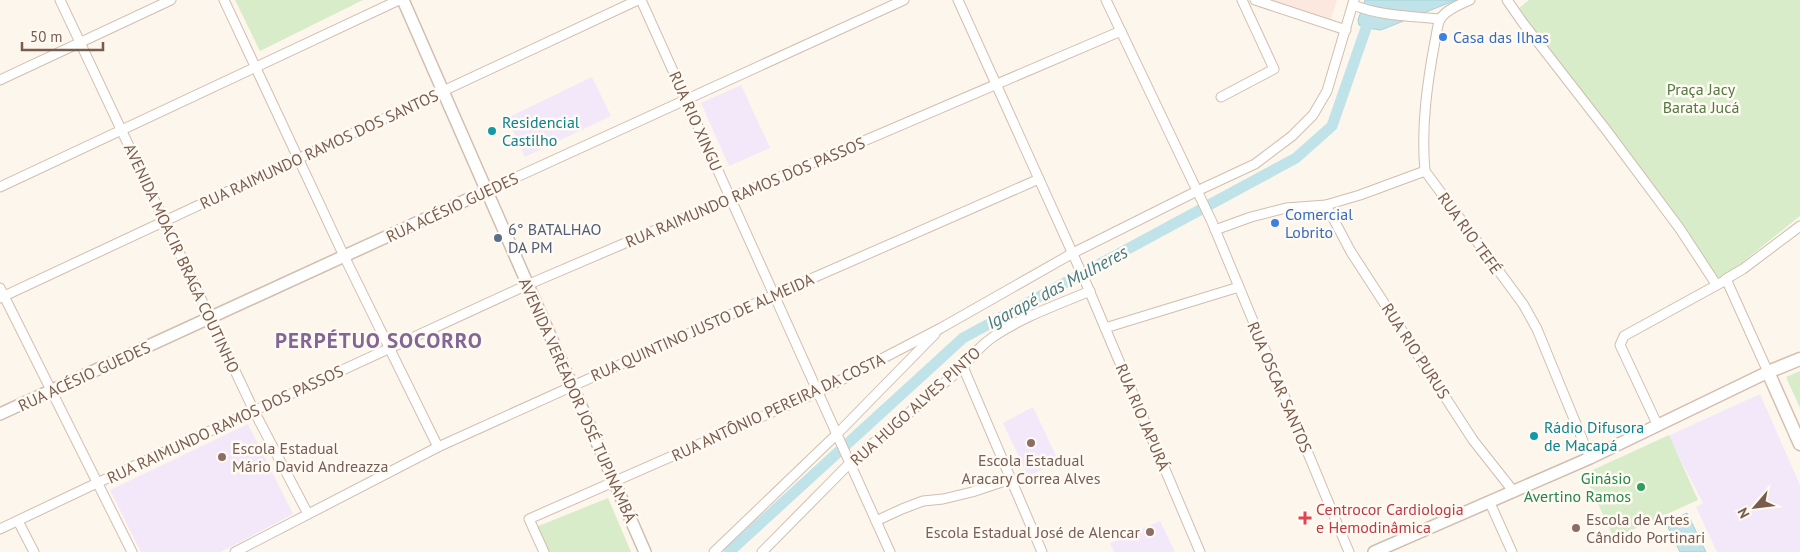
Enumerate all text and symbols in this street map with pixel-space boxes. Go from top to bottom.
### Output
scale bar [22,20,104,52]
text: 50 m [30,27,63,46]
place label: Casa das Ilhas [1453,27,1549,47]
marker: Casa das Ilhas [1437,31,1449,43]
street label: RUA RIO XINGU [665,68,727,174]
park label: Praça Jacy Barata Jucá [1663,79,1739,117]
street label: RUA RAIMUNDO RAMOS DOS SANTOS [197,85,441,213]
place label: Residencial Castilho [502,112,580,150]
marker: Residencial Castilho [486,125,498,137]
street label: RUA RAIMUNDO RAMOS DOS PASSOS [622,132,868,252]
street label: AVENIDA MOACIR BRAGA COUTINHO [120,140,244,376]
street label: RUA ACÉSIO GUEDES [383,168,521,246]
street label: RUA RIO TEFÉ [1434,188,1506,278]
place label: Comercial Lobrito [1285,204,1353,242]
marker: Comercial Lobrito [1269,217,1281,229]
place label: 6° BATALHAO DA PM [508,219,602,257]
marker: 6° BATALHAO DA PM [492,232,504,244]
water label: Igarapé das Mulheres [982,240,1132,334]
street label: RUA QUINTINO JUSTO DE ALMEIDA [587,268,817,385]
street label: AVENIDA VEREADOR JOSÉ TUPINAMBÁ [515,275,641,526]
street label: RUA RIO PURUS [1378,299,1454,403]
street label: RUA OSCAR SANTOS [1243,318,1317,456]
district label: PERPÉTUO SOCORRO [275,327,483,354]
street label: RUA ACÉSIO GUEDES [15,337,153,415]
street label: RUA HUGO ALVES PINTO [846,342,984,470]
street label: RUA ANTÔNIO PEREIRA DA COSTA [668,348,888,465]
street label: RUA RAIMUNDO RAMOS DOS PASSOS [104,360,346,488]
street label: RUA RIO JAPURÁ [1111,361,1175,474]
place label: Rádio Difusora de Macapá [1544,417,1644,455]
marker: Rádio Difusora de Macapá [1528,430,1540,442]
marker: Escola Estadual Aracary Correa Alves [1025,437,1037,449]
place label: Escola Estadual Mário David Andreazza [232,438,388,476]
place label: Escola Estadual Aracary Correa Alves [962,450,1101,488]
marker: Escola Estadual Mário David Andreazza [216,451,228,463]
place label: Ginásio Avertino Ramos [1524,468,1631,506]
marker: Ginásio Avertino Ramos [1635,481,1647,493]
north arrow [1730,482,1780,532]
place label: Centrocor Cardiologia e Hemodinâmica [1316,499,1464,537]
text: N [1733,505,1754,521]
place label: Escola de Artes Cândido Portinari [1586,509,1705,547]
marker: Centrocor Cardiologia e Hemodinâmica [1298,511,1312,525]
place label: Escola Estadual José de Alencar [925,522,1141,542]
marker: Escola de Artes Cândido Portinari [1570,522,1582,534]
marker: Escola Estadual José de Alencar [1144,526,1156,538]

